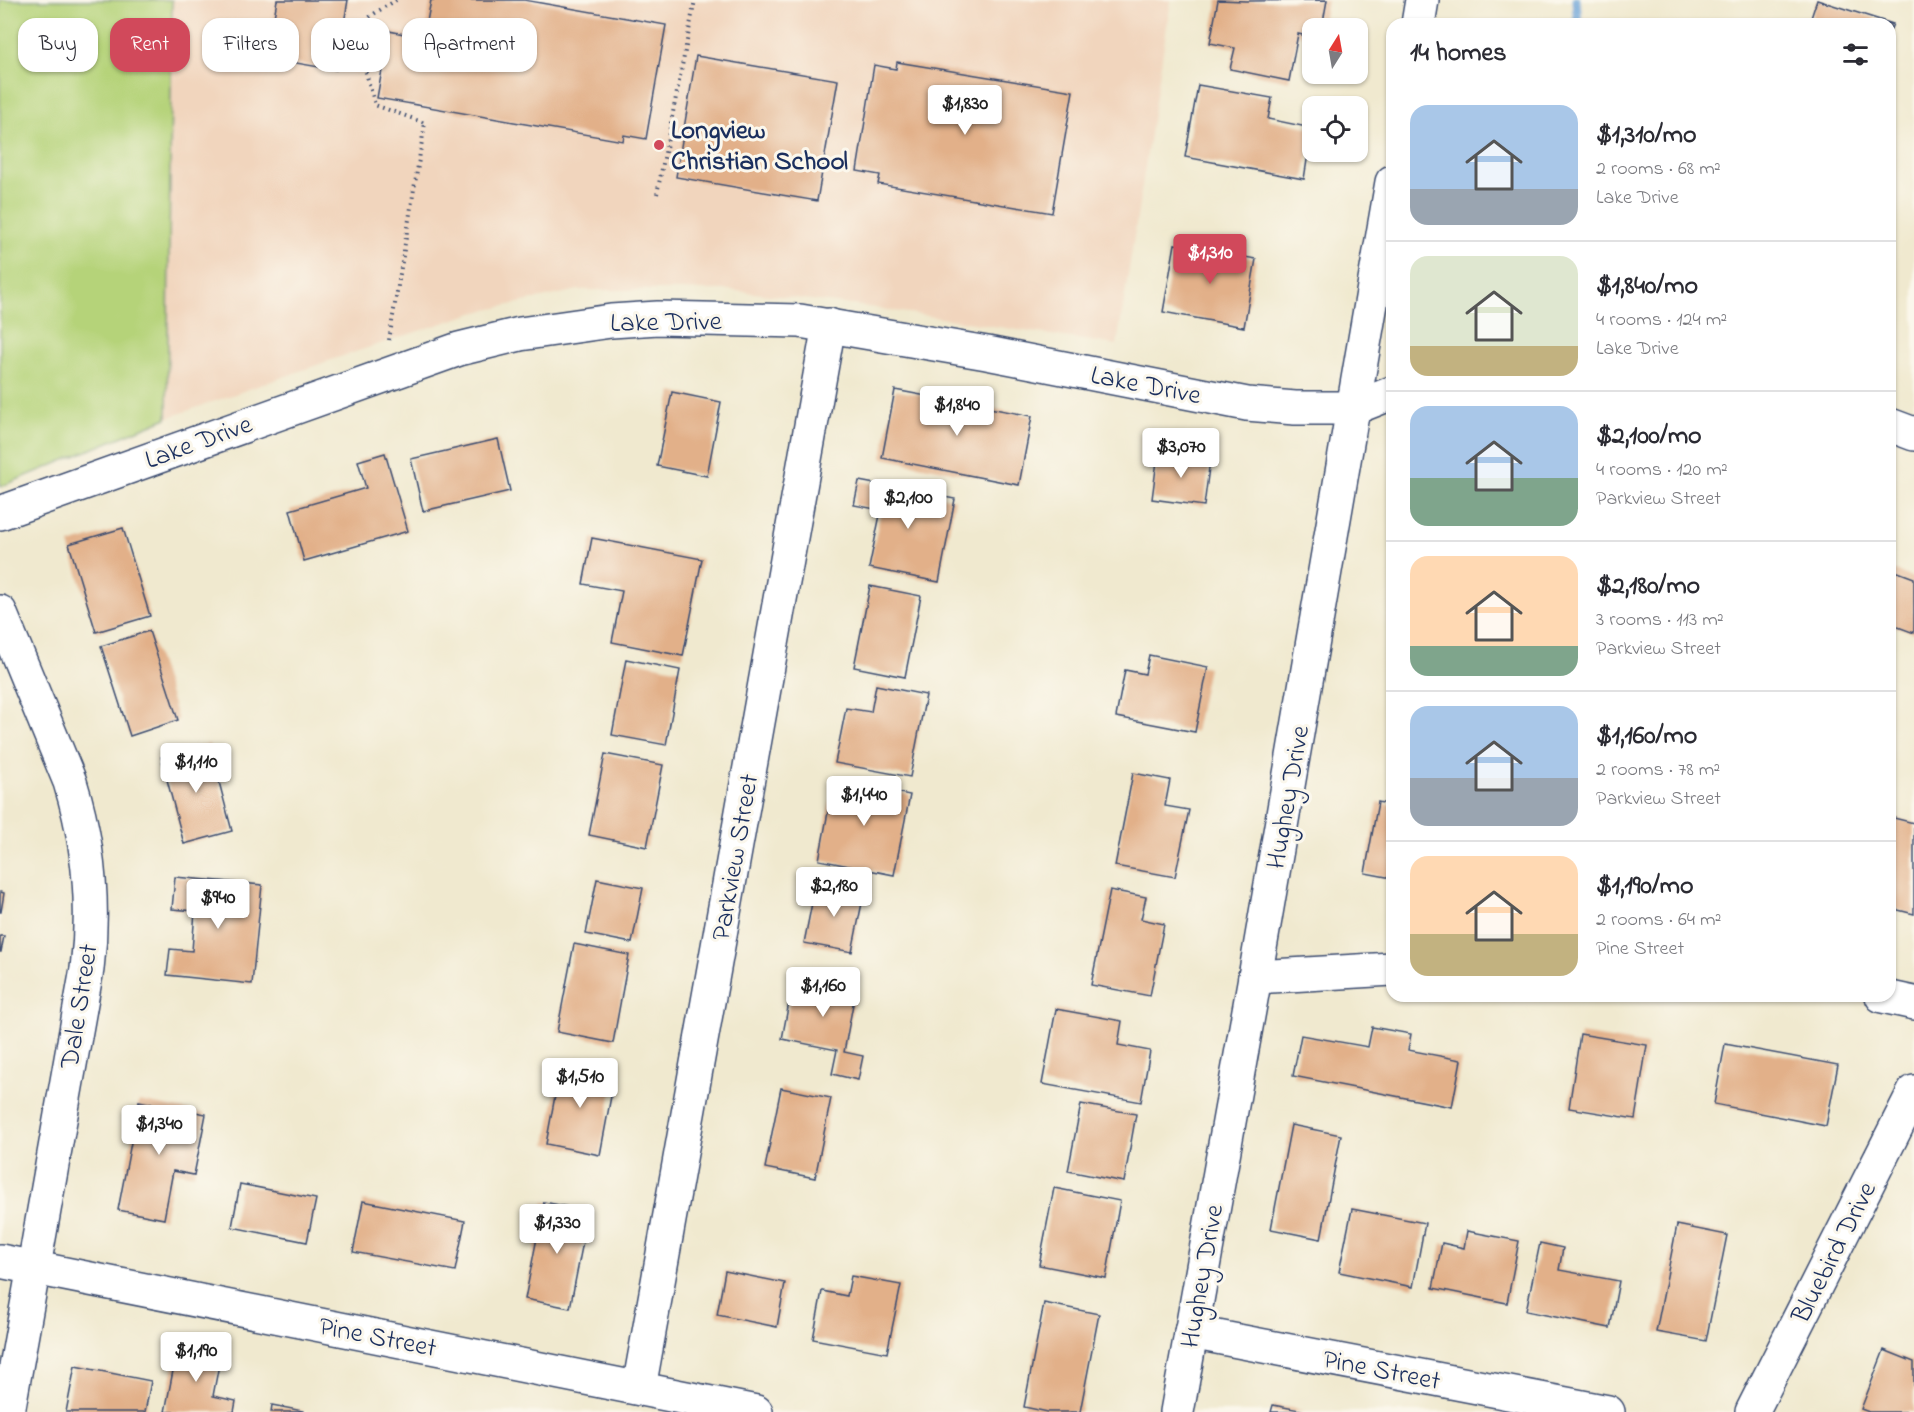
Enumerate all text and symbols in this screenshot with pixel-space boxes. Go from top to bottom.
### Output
chip: Buy [18,18,98,72]
chip: Rent [110,18,190,72]
chip: Filters [202,18,299,72]
chip: New [311,18,390,72]
chip: Apartment [402,18,537,72]
north arrow [1302,18,1368,84]
map controls [1302,18,1368,162]
text: 14 homes [1410,35,1506,73]
icon: filters [1839,38,1872,71]
pin: $1,830 [916,85,1014,136]
text: $1,830 [942,90,988,119]
button: locate [1302,96,1368,162]
place label: Longview Christian School [671,112,848,182]
text: $1,310/mo [1596,117,1696,155]
icon: home [1458,129,1530,201]
marker: Longview Christian School [652,138,666,152]
text: 2 rooms · 68 m² [1596,155,1721,184]
text: Lake Drive [1596,184,1679,213]
pin: $1,310 [1161,234,1259,285]
text: $1,310 [1187,239,1233,268]
text: $1,840/mo [1596,268,1698,306]
icon: home [1458,280,1530,352]
street label: Lake Drive [610,303,723,344]
text: 4 rooms · 124 m² [1596,306,1727,335]
text: Lake Drive [1596,335,1679,364]
street label: Lake Drive [1087,357,1205,416]
pin: $1,840 [908,386,1006,437]
text: $1,840 [934,391,980,420]
street label: Lake Drive [140,406,259,481]
text: $2,100/mo [1596,418,1702,456]
pin: $3,070 [1132,428,1230,479]
icon: home [1458,430,1530,502]
text: $3,070 [1156,433,1206,462]
text: 4 rooms · 120 m² [1596,456,1728,485]
pin: $2,100 [859,479,957,530]
text: $2,100 [883,484,933,513]
text: Parkview Street [1596,485,1721,514]
text: $2,180/mo [1596,568,1700,606]
icon: home [1458,580,1530,652]
text: 3 rooms · 113 m² [1596,606,1724,635]
text: Parkview Street [1596,635,1721,664]
text: $1,160/mo [1596,718,1697,756]
street label: Hughey Drive [1258,722,1321,872]
icon: home [1458,730,1530,802]
pin: $1,110 [147,743,245,794]
text: $1,110 [174,748,218,777]
text: 2 rooms · 78 m² [1596,756,1720,785]
street label: Parkview Street [703,771,770,944]
pin: $1,440 [815,776,913,827]
text: $1,440 [840,781,888,810]
text: Parkview Street [1596,785,1721,814]
pin: $2,180 [785,867,883,918]
text: $1,190/mo [1596,868,1694,906]
text: $2,180 [810,872,858,901]
pin: $940 [182,879,254,930]
icon: home [1458,880,1530,952]
text: $940 [201,884,236,913]
text: 2 rooms · 64 m² [1596,906,1721,935]
text: Pine Street [1596,935,1684,964]
street label: Dale Street [51,941,110,1073]
pin: $1,160 [774,967,872,1018]
text: $1,160 [800,972,846,1001]
pin: $1,510 [531,1058,629,1109]
text: $1,510 [556,1063,604,1092]
pin: $1,340 [110,1105,208,1156]
text: $1,340 [135,1110,183,1139]
street label: Bluebird Drive [1782,1175,1888,1332]
street label: Hughey Drive [1172,1201,1235,1351]
pin: $1,330 [508,1204,606,1255]
text: $1,330 [533,1209,581,1238]
street label: Pine Street [315,1308,440,1369]
pin: $1,190 [147,1332,245,1383]
text: $1,190 [175,1337,217,1366]
street label: Pine Street [1319,1341,1444,1402]

